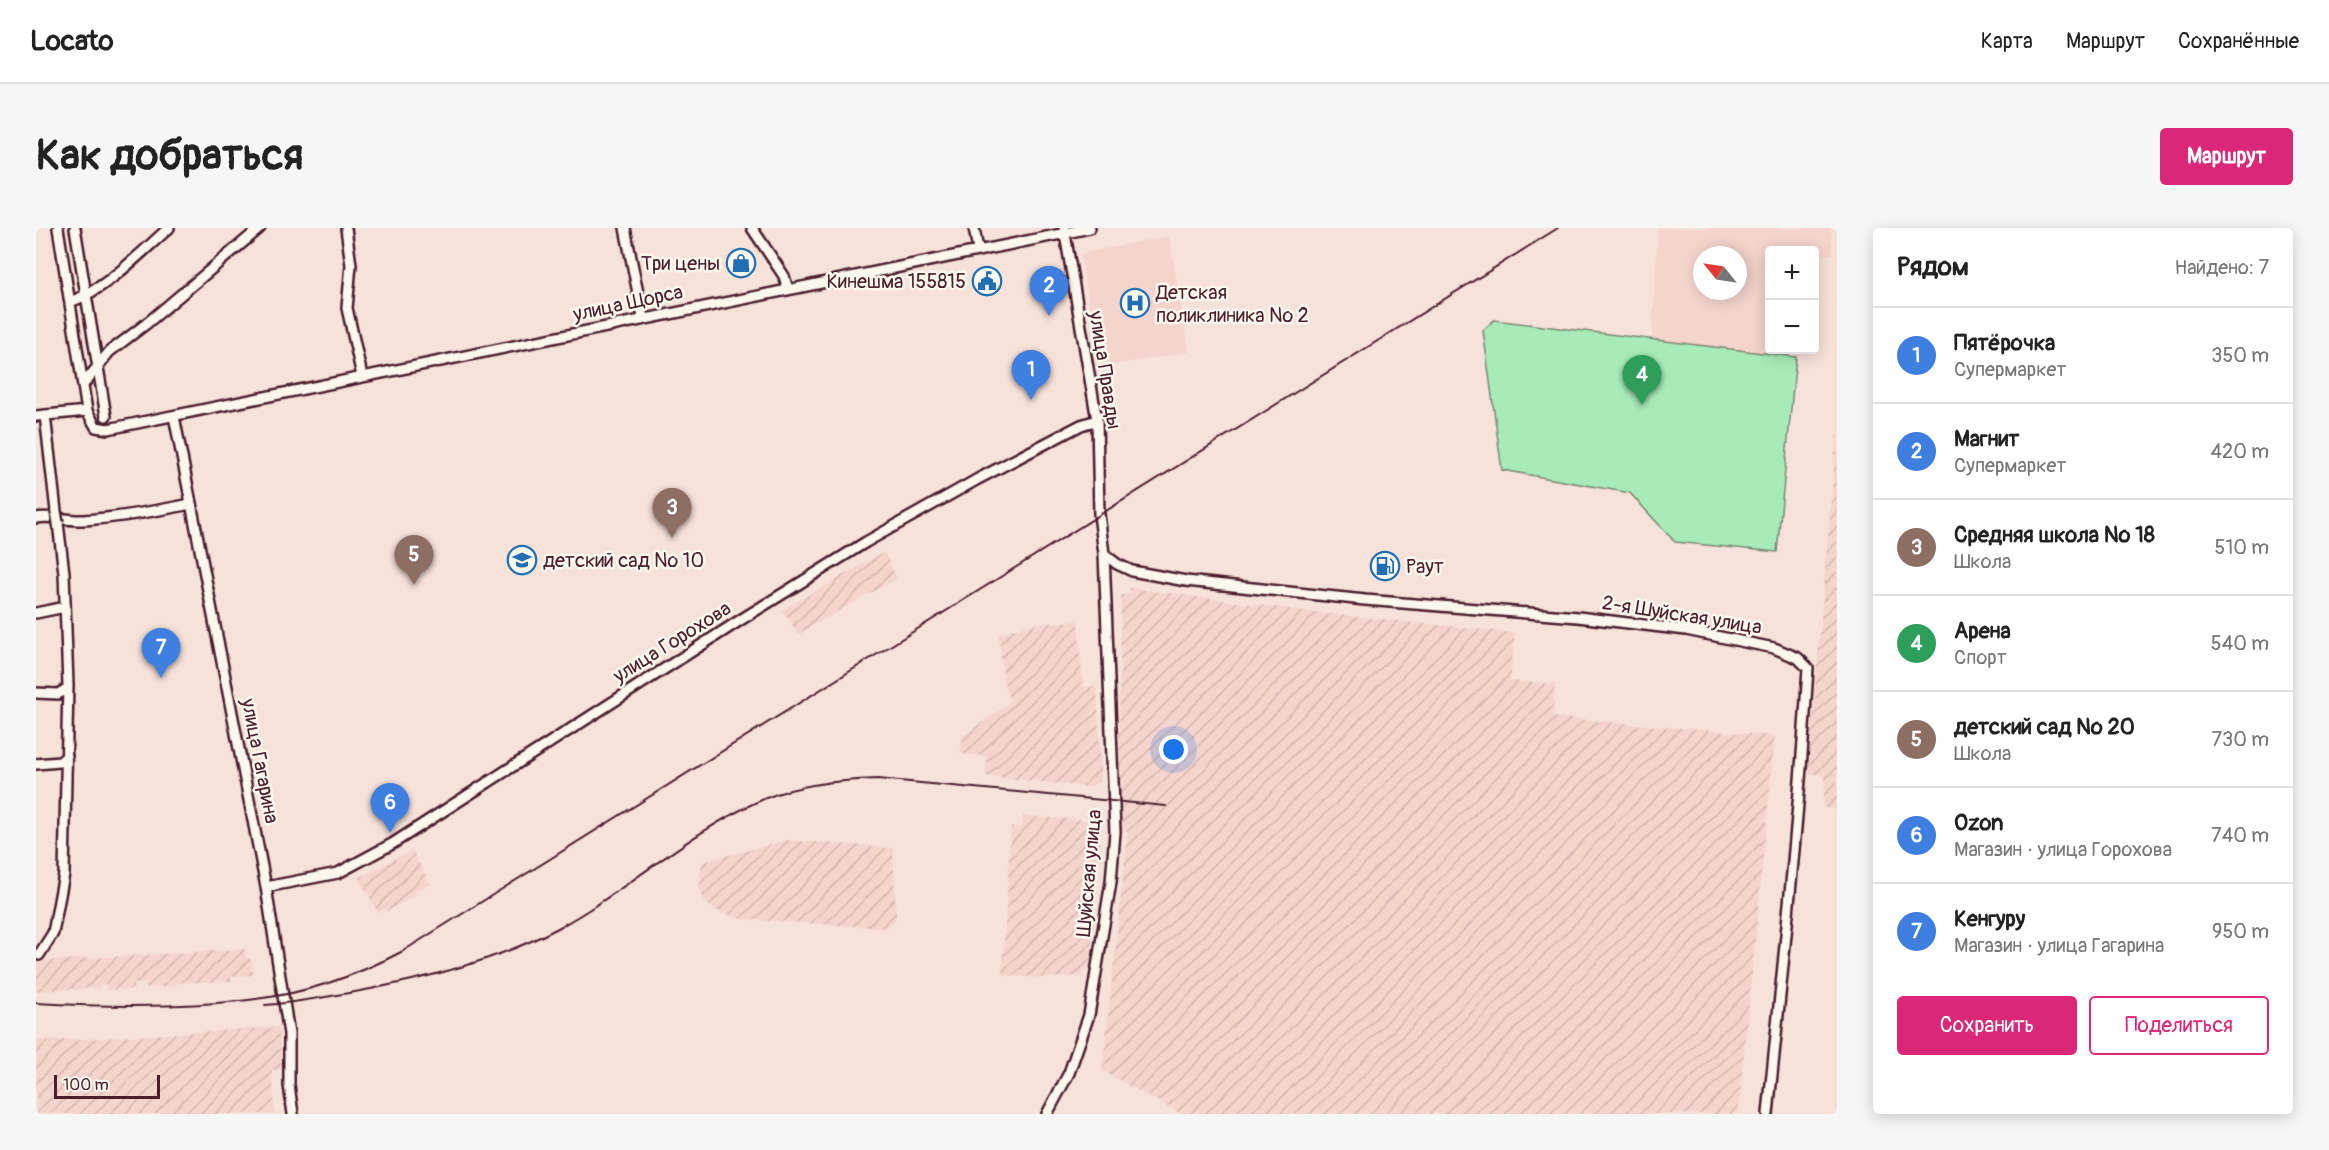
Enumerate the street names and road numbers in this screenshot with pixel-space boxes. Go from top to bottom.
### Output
street label: улица Щорса [570,279,685,327]
street label: улица Правды [1083,308,1127,431]
street label: 2-я Шуйская улица [1600,590,1764,640]
street label: улица Горохова [607,596,736,689]
street label: улица Гагарина [235,695,284,826]
street label: Шуйская улица [1071,808,1107,938]

